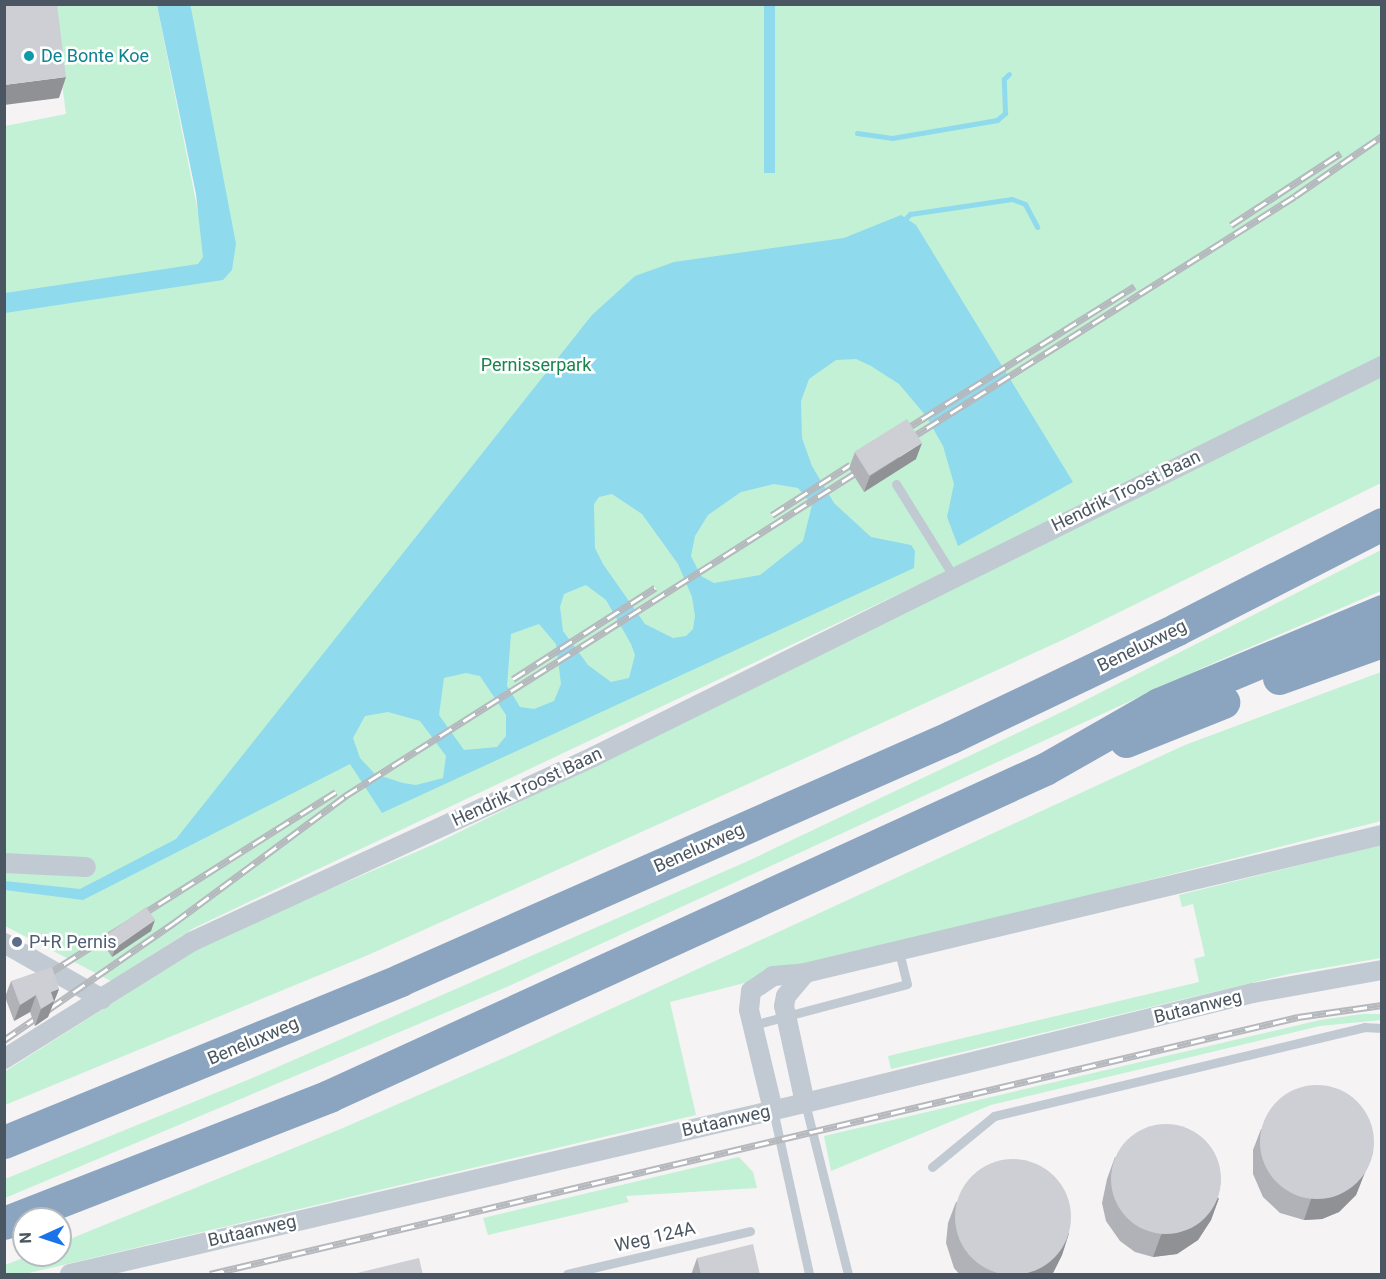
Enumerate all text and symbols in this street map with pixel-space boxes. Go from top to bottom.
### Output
place label: De Bonte Koe [41,45,149,67]
marker: De Bonte Koe [22,49,36,63]
park label: Pernisserpark [481,354,591,376]
street label: Hendrik Troost Baan [1048,445,1204,537]
street label: Beneluxweg [1094,615,1190,677]
street label: Hendrik Troost Baan [448,743,606,831]
street label: Beneluxweg [650,818,748,878]
place label: P+R Pernis [29,931,117,953]
marker: P+R Pernis [10,935,24,949]
street label: Butaanweg [1152,986,1244,1028]
street label: Beneluxweg [204,1012,302,1070]
street label: Butaanweg [680,1100,772,1142]
north arrow [12,1207,72,1267]
street label: Butaanweg [206,1210,298,1252]
street label: Weg 124A [613,1217,697,1257]
text: N [16,1232,35,1244]

